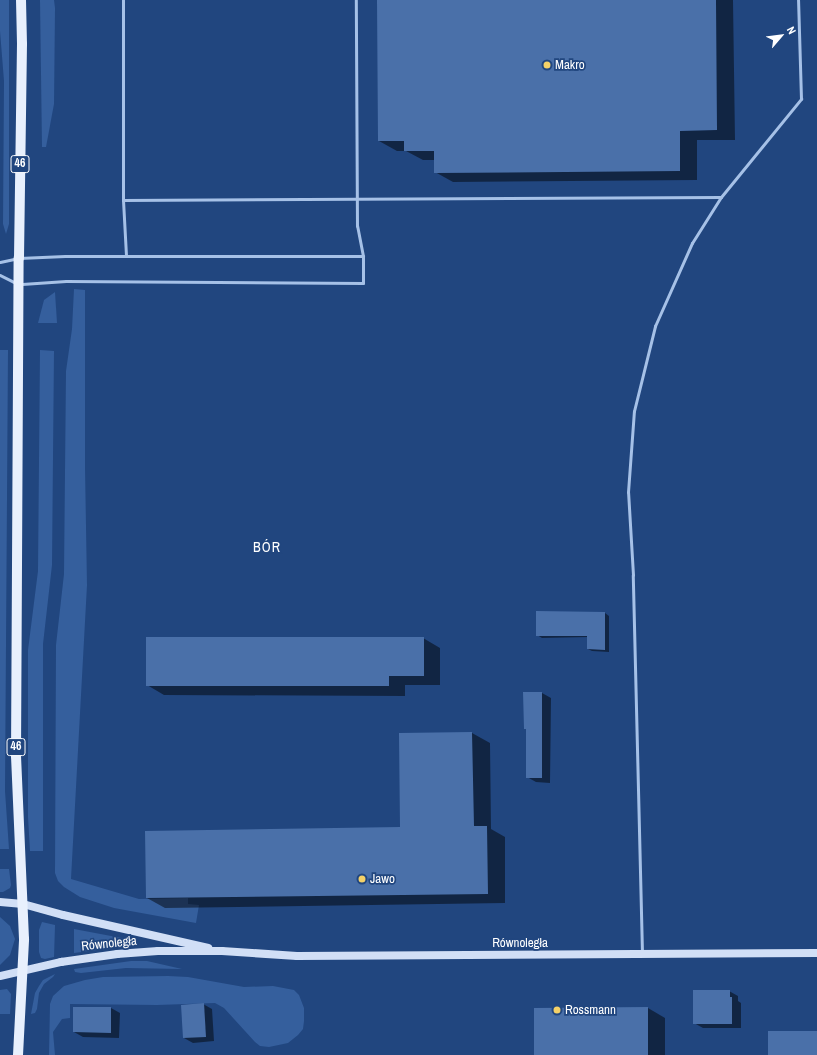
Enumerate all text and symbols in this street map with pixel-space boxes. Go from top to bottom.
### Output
north arrow [761,16,801,56]
text: N [784,24,799,37]
place label: Makro [555,57,585,73]
marker: Makro [542,60,552,70]
road number: 46 [10,154,30,174]
district label: BÓR [253,539,281,555]
road number: 46 [6,737,26,757]
place label: Jawo [370,871,395,887]
marker: Jawo [357,874,367,884]
street label: Równoległa [80,933,138,955]
street label: Równoległa [492,935,548,951]
place label: Rossmann [565,1002,616,1018]
marker: Rossmann [552,1005,562,1015]

